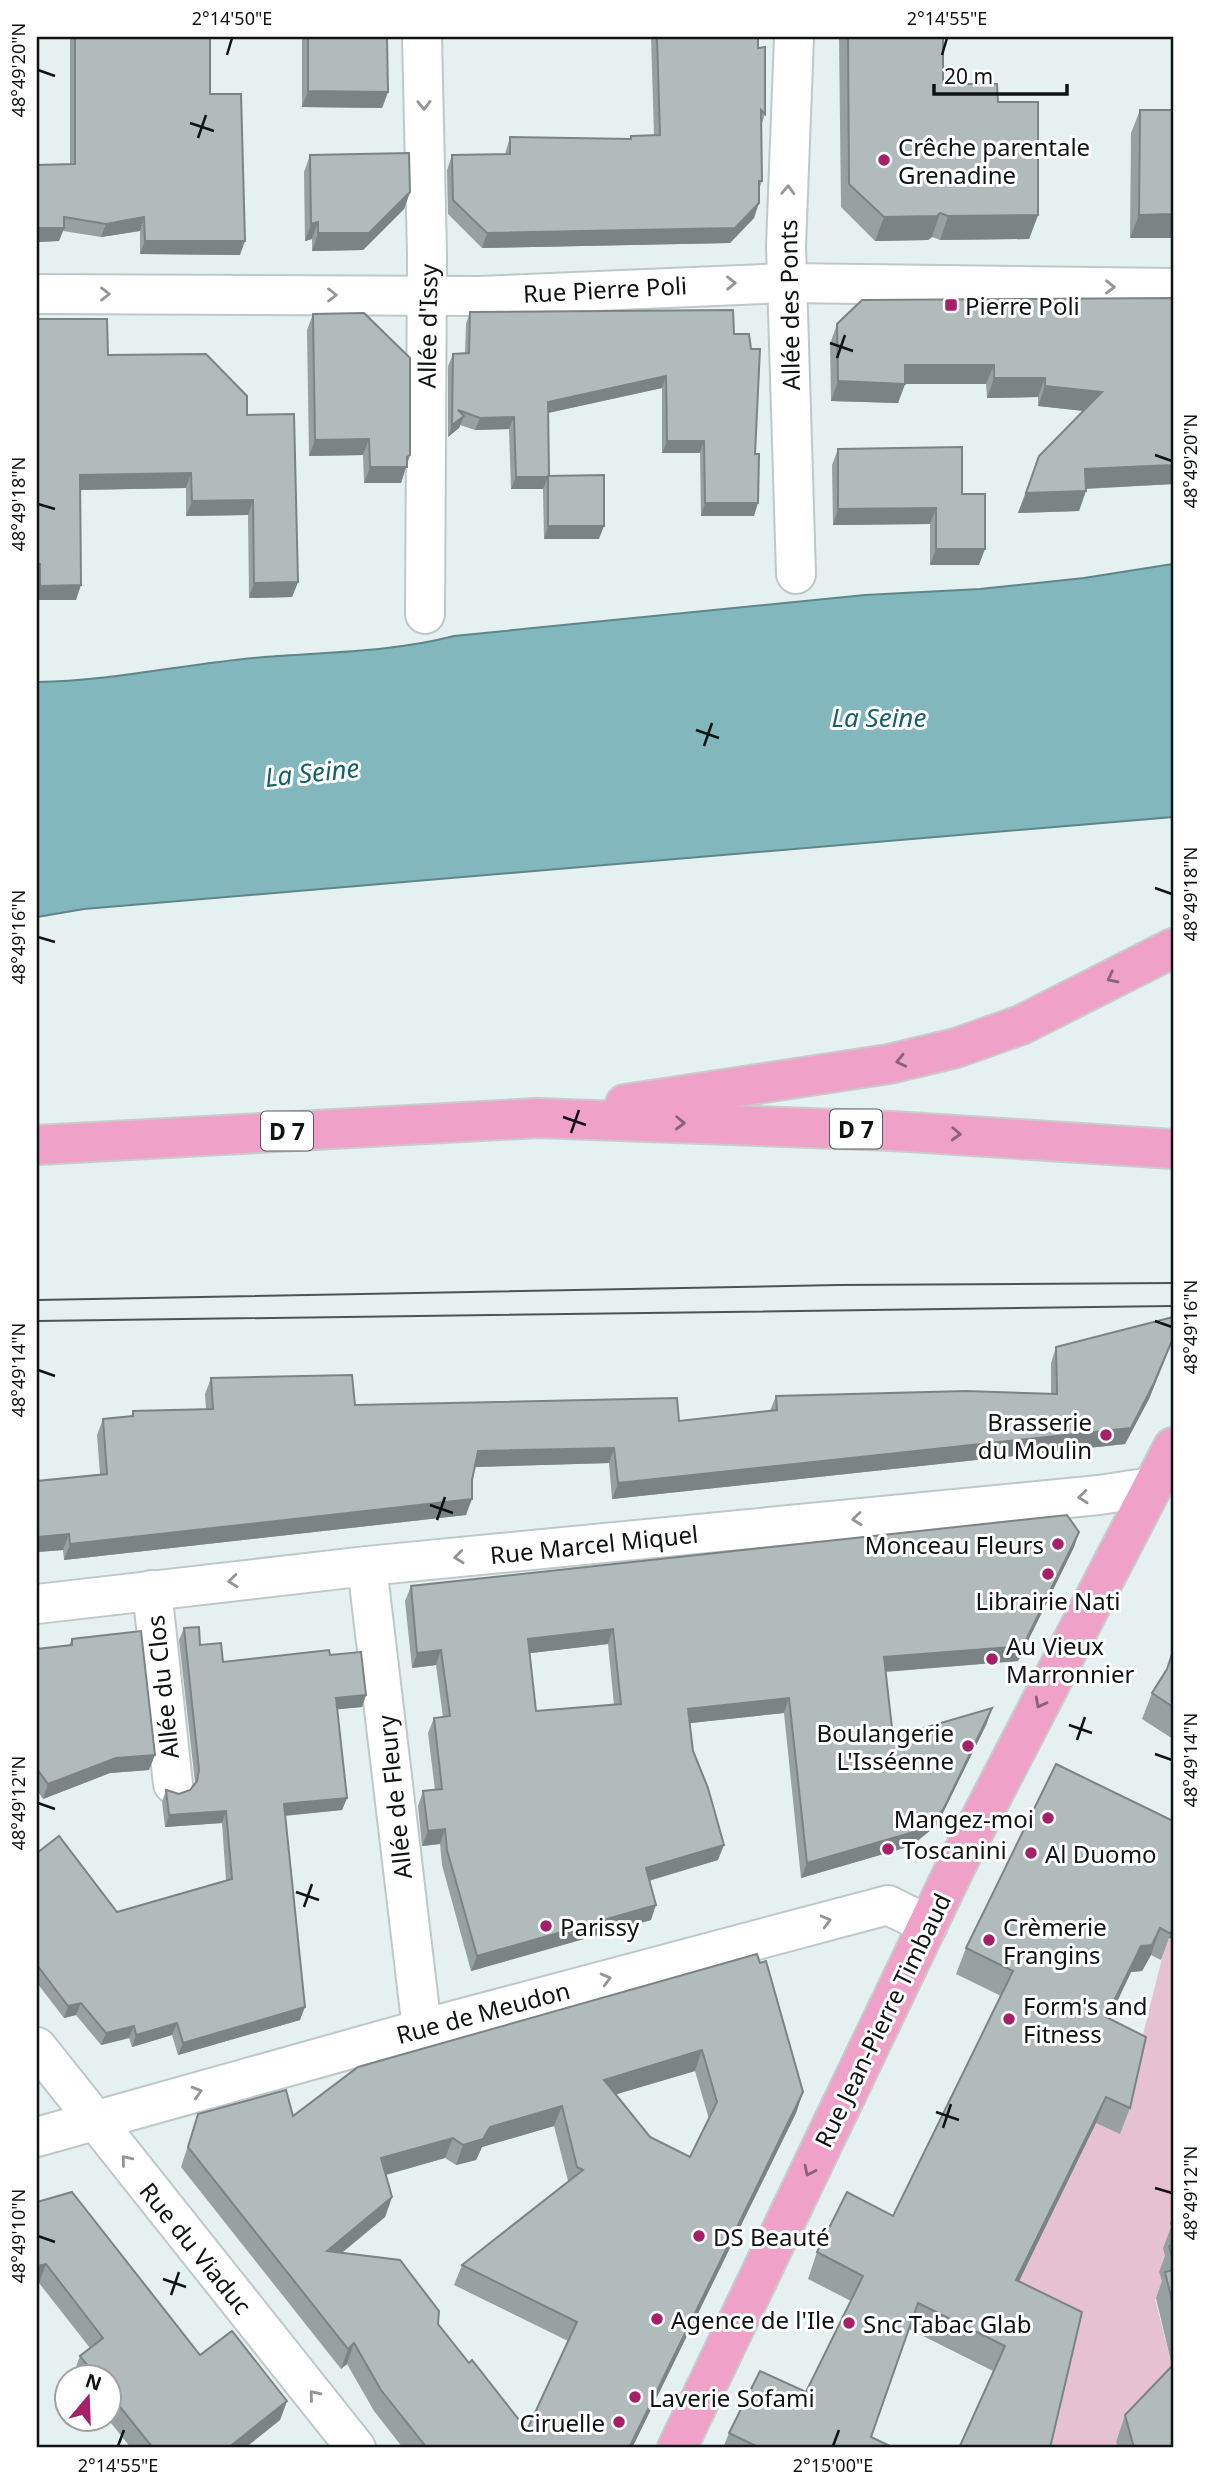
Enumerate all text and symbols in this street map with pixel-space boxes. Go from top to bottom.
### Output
text: 2°14'50"E [192,6,272,30]
text: 2°14'55"E [907,6,987,30]
text: 48°49'20"N [6,23,30,117]
scale bar [934,52,1066,96]
text: 20 m [944,62,993,90]
one-way arrow [416,100,432,111]
place label: Crêche parentale Grenadine [898,130,1090,191]
marker: Crêche parentale Grenadine [876,152,892,168]
one-way arrow [781,184,796,195]
street label: Allée des Ponts [771,219,807,391]
street label: Allée d'Issy [409,263,445,389]
street label: Rue Pierre Poli [522,268,688,310]
one-way arrow [726,276,737,291]
one-way arrow [1105,279,1116,294]
one-way arrow [100,286,111,302]
one-way arrow [327,288,338,303]
place label: Pierre Poli [965,289,1080,322]
marker: Pierre Poli [943,297,959,313]
text: 48°49'20"N [1178,414,1202,508]
text: 48°49'18"N [6,457,30,551]
water label: La Seine [832,699,926,735]
water label: La Seine [263,749,361,795]
text: 48°49'18"N [1178,847,1202,941]
text: 48°49'16"N [6,890,30,984]
one-way arrow [1107,970,1119,984]
one-way arrow [896,1053,908,1067]
road number: D 7 [830,1110,882,1148]
road number: D 7 [261,1112,313,1150]
one-way arrow [674,1116,685,1131]
one-way arrow [951,1127,962,1142]
text: 48°49'16"N [1178,1280,1202,1374]
text: 48°49'14"N [6,1323,30,1417]
place label: Brasserie du Moulin [978,1405,1092,1466]
marker: Brasserie du Moulin [1098,1427,1114,1443]
one-way arrow [1077,1489,1088,1504]
one-way arrow [851,1511,862,1526]
street label: Rue Marcel Miquel [488,1517,700,1571]
place label: Monceau Fleurs [865,1528,1044,1561]
marker: Monceau Fleurs [1050,1536,1066,1552]
one-way arrow [454,1549,465,1564]
marker: Librairie Nati [1040,1566,1056,1582]
one-way arrow [227,1573,238,1588]
place label: Librairie Nati [975,1584,1121,1617]
street label: Allée du Clos [138,1614,186,1760]
place label: Au Vieux Marronnier [1006,1629,1134,1690]
marker: Au Vieux Marronnier [984,1651,1000,1667]
one-way arrow [1034,1696,1048,1708]
street label: Allée de Fleury [369,1713,419,1881]
text: 48°49'14"N [1178,1713,1202,1807]
place label: Boulangerie L'Isséenne [817,1716,954,1777]
marker: Boulangerie L'Isséenne [960,1738,976,1754]
text: 48°49'12"N [6,1756,30,1850]
place label: Mangez-moi [894,1802,1034,1835]
marker: Mangez-moi [1040,1810,1056,1826]
place label: Toscanini [902,1833,1007,1866]
place label: Al Duomo [1045,1837,1157,1870]
marker: Toscanini [880,1841,896,1857]
marker: Al Duomo [1023,1845,1039,1861]
street label: Rue Jean-Pierre Timbaud [806,1887,958,2153]
place label: Parissy [560,1910,640,1943]
place label: Crèmerie Frangins [1003,1910,1107,1971]
one-way arrow [820,1915,832,1929]
marker: Parissy [538,1918,554,1934]
marker: Crèmerie Frangins [981,1932,997,1948]
street label: Rue de Meudon [393,1973,573,2051]
one-way arrow [600,1973,612,1988]
place label: Form's and Fitness [1023,1989,1148,2050]
marker: Form's and Fitness [1001,2011,1017,2027]
one-way arrow [191,2085,203,2100]
text: 48°49'12"N [1178,2146,1202,2240]
one-way arrow [122,2155,134,2168]
one-way arrow [804,2164,818,2176]
street label: Rue du Viaduc [133,2175,259,2321]
text: 48°49'10"N [6,2189,30,2283]
place label: DS Beauté [713,2220,830,2253]
marker: DS Beauté [691,2228,707,2244]
place label: Agence de l'Ile [671,2303,835,2336]
place label: Snc Tabac Glab [863,2307,1032,2340]
marker: Agence de l'Ile [649,2311,665,2327]
marker: Snc Tabac Glab [841,2315,857,2331]
north arrow [52,2362,122,2432]
text: N [82,2367,105,2397]
place label: Laverie Sofami [649,2381,815,2414]
marker: Laverie Sofami [627,2389,643,2405]
one-way arrow [309,2390,322,2402]
place label: Ciruelle [519,2406,605,2439]
marker: Ciruelle [611,2414,627,2430]
text: 2°14'55"E [78,2453,158,2477]
text: 2°15'00"E [793,2453,873,2477]

